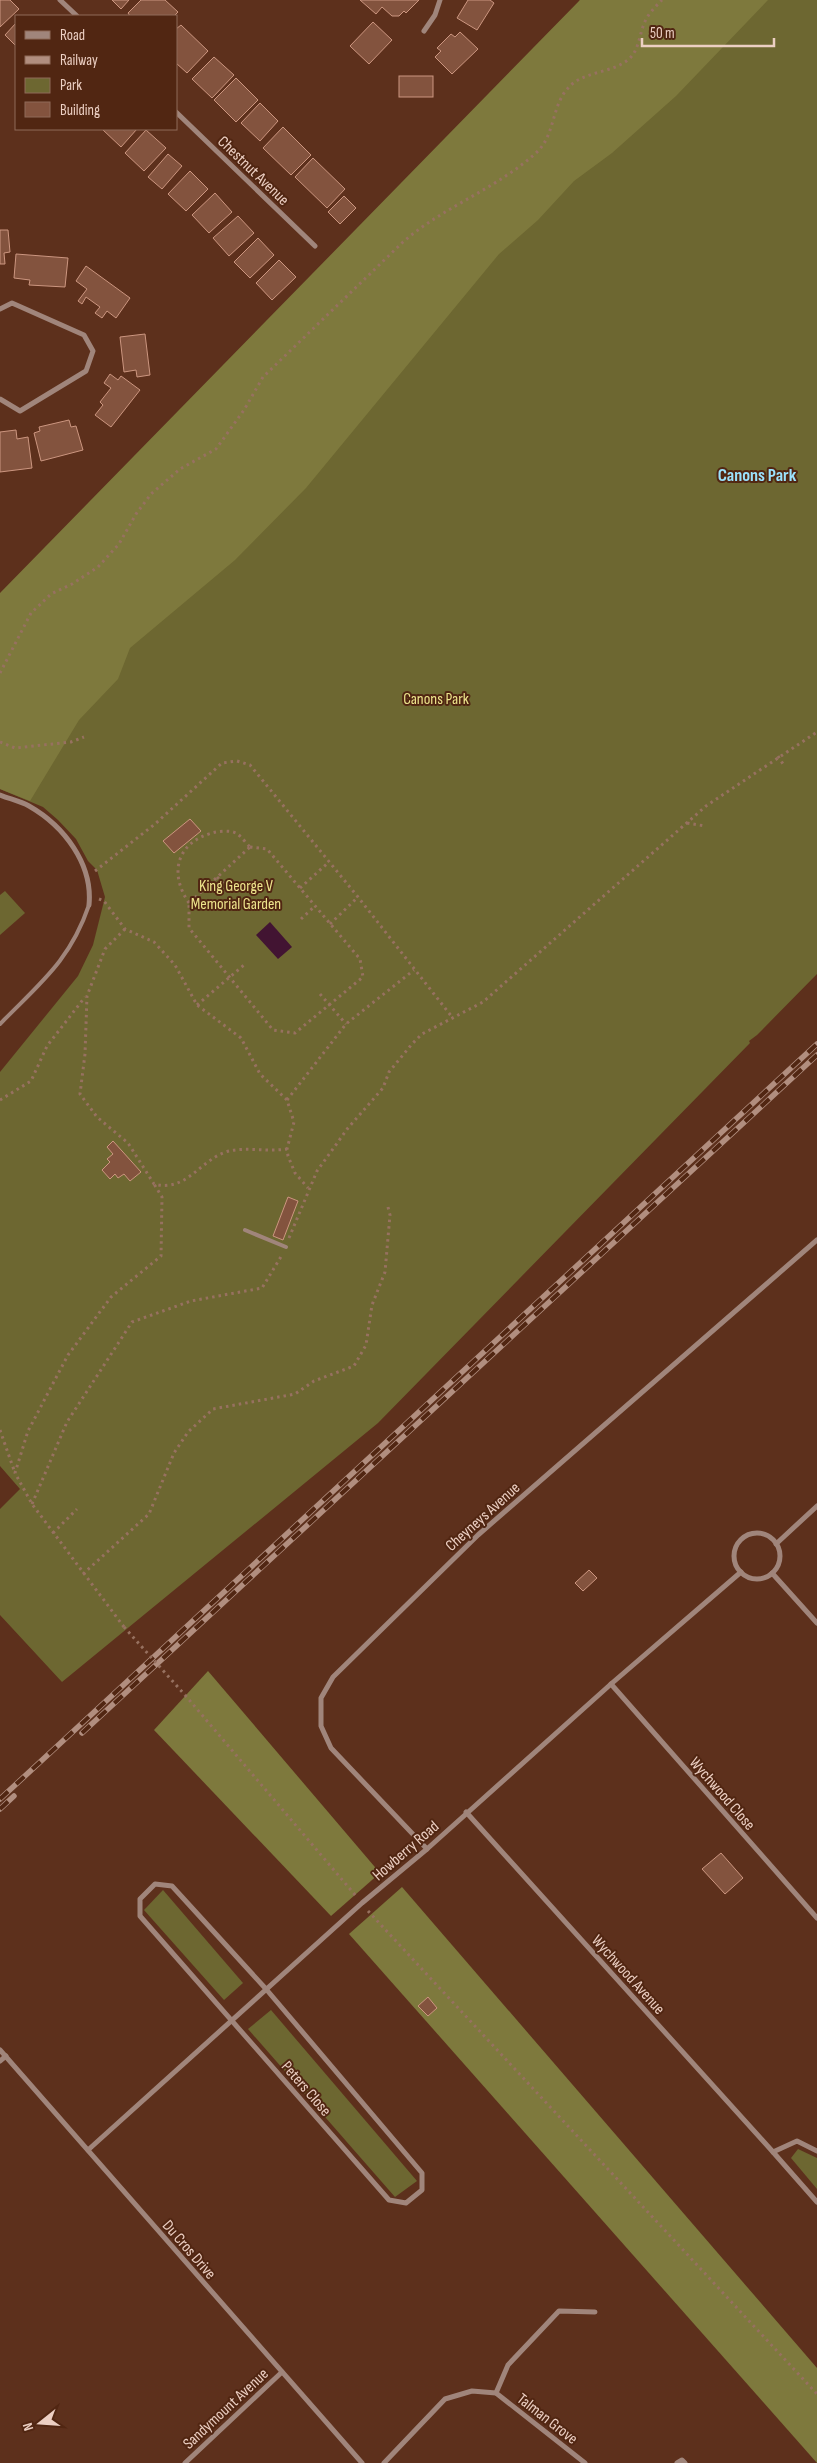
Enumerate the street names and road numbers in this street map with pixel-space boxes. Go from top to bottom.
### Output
street label: Chestnut Avenue [213,132,293,210]
street label: Cheyneys Avenue [442,1479,524,1556]
street label: Wychwood Close [685,1754,759,1834]
street label: Howberry Road [369,1817,443,1885]
street label: Wychwood Avenue [587,1931,668,2019]
street label: Peters Close [277,2058,335,2120]
street label: Du Cros Drive [158,2217,220,2283]
street label: Sandymount Avenue [179,2365,273,2453]
street label: Talman Grove [513,2390,581,2449]

